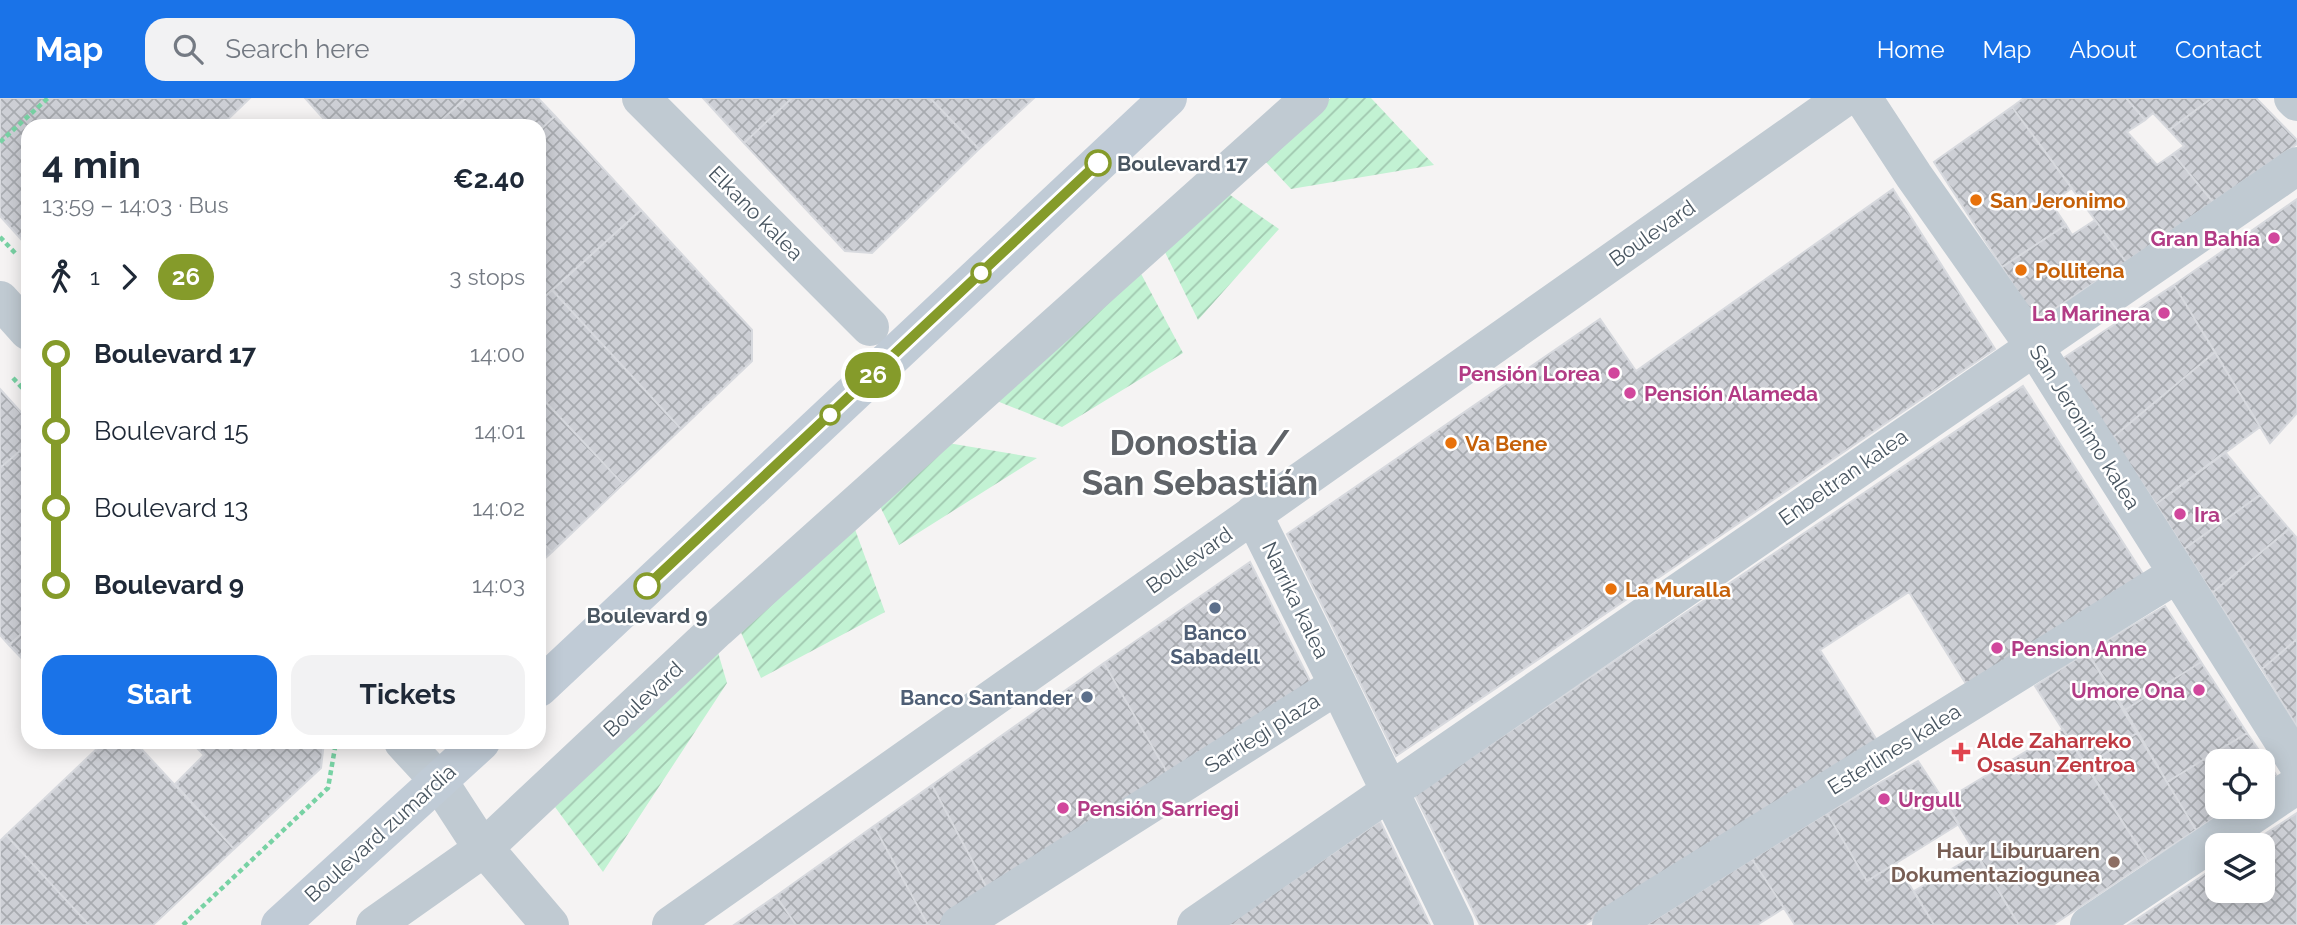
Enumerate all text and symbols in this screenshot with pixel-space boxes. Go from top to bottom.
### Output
search box [145,18,635,81]
text: Map [35,30,103,69]
icon: search [169,30,207,68]
text: Search here [225,34,370,64]
text: Home [1877,35,1945,64]
text: Map [1983,35,2031,64]
text: About [2069,35,2137,64]
text: Contact [2175,35,2262,64]
text: 4 min [42,142,141,187]
marker: Boulevard 17 [1085,150,1111,176]
place label: Boulevard 17 [1117,151,1248,176]
street label: Elkano kalea [704,161,808,265]
text: €2.40 [453,164,525,194]
place label: San Jeronimo [1990,188,2126,213]
text: 13:59 – 14:03 · Bus [42,191,229,218]
marker: San Jeronimo [1968,192,1984,208]
street label: Boulevard [1604,194,1700,272]
place label: Gran Bahía [2151,226,2260,251]
marker: Gran Bahía [2266,230,2282,246]
icon: walk [42,258,80,296]
icon: forward [110,258,148,296]
place label: Pollitena [2035,258,2125,283]
text: 26 [172,262,200,291]
marker: Pollitena [2013,262,2029,278]
text: 1 [90,263,100,290]
text: 3 stops [449,263,525,290]
unlabelled marker [971,263,991,283]
place label: La Marinera [2032,301,2150,326]
marker: La Marinera [2156,305,2172,321]
text: Boulevard 17 [94,339,256,369]
text: 14:00 [470,340,525,367]
street label: San Jeronimo kalea [2024,340,2146,514]
line badge: 26 [842,352,904,398]
text: 26 [859,360,887,389]
place label: Pensión Lorea [1458,361,1600,386]
marker: Pensión Lorea [1606,365,1622,381]
place label: Pensión Alameda [1644,381,1818,406]
marker: Pensión Alameda [1622,385,1638,401]
unlabelled marker [820,405,840,425]
text: Boulevard 15 [94,416,249,446]
text: 14:01 [474,417,525,444]
district label: Donostia / San Sebastián [1082,422,1318,503]
street label: Enbeltran kalea [1774,423,1912,531]
place label: Va Bene [1465,431,1548,456]
marker: Va Bene [1443,435,1459,451]
text: Boulevard 13 [94,493,248,523]
text: 14:02 [472,494,525,521]
place label: Ira [2194,502,2220,527]
marker: Ira [2172,506,2188,522]
street label: Boulevard [1141,521,1237,599]
street label: Narrika kalea [1257,538,1335,662]
text: Boulevard 9 [94,570,244,600]
text: 14:03 [472,571,525,598]
marker: Boulevard 9 [634,573,660,599]
place label: La Muralla [1625,577,1731,602]
marker: La Muralla [1603,581,1619,597]
marker: Banco Sabadell [1207,600,1223,616]
place label: Boulevard 9 [586,603,708,628]
place label: Banco Sabadell [1170,620,1260,669]
place label: Pension Anne [2011,636,2147,661]
marker: Pension Anne [1989,640,2005,656]
button: Start [42,655,277,735]
button: Tickets [291,655,525,735]
street label: Boulevard [598,656,688,742]
place label: Umore Ona [2071,678,2185,703]
marker: Umore Ona [2191,682,2207,698]
place label: Banco Santander [900,685,1073,710]
street label: Sarriegi plaza [1200,688,1324,778]
marker: Banco Santander [1079,689,1095,705]
street label: Esterlines kalea [1823,698,1965,800]
place label: Alde Zaharreko Osasun Zentroa [1977,728,2135,777]
marker: Alde Zaharreko Osasun Zentroa [1951,742,1971,762]
map controls [2205,749,2275,903]
button: locate [2205,749,2275,819]
street label: Boulevard zumardia [299,759,461,907]
place label: Urgull [1898,787,1962,812]
marker: Urgull [1876,791,1892,807]
place label: Pensión Sarriegi [1077,796,1239,821]
marker: Pensión Sarriegi [1055,800,1071,816]
button: layers [2205,833,2275,903]
place label: Haur Liburuaren Dokumentaziogunea [1891,838,2100,887]
marker: Haur Liburuaren Dokumentaziogunea [2106,854,2122,870]

